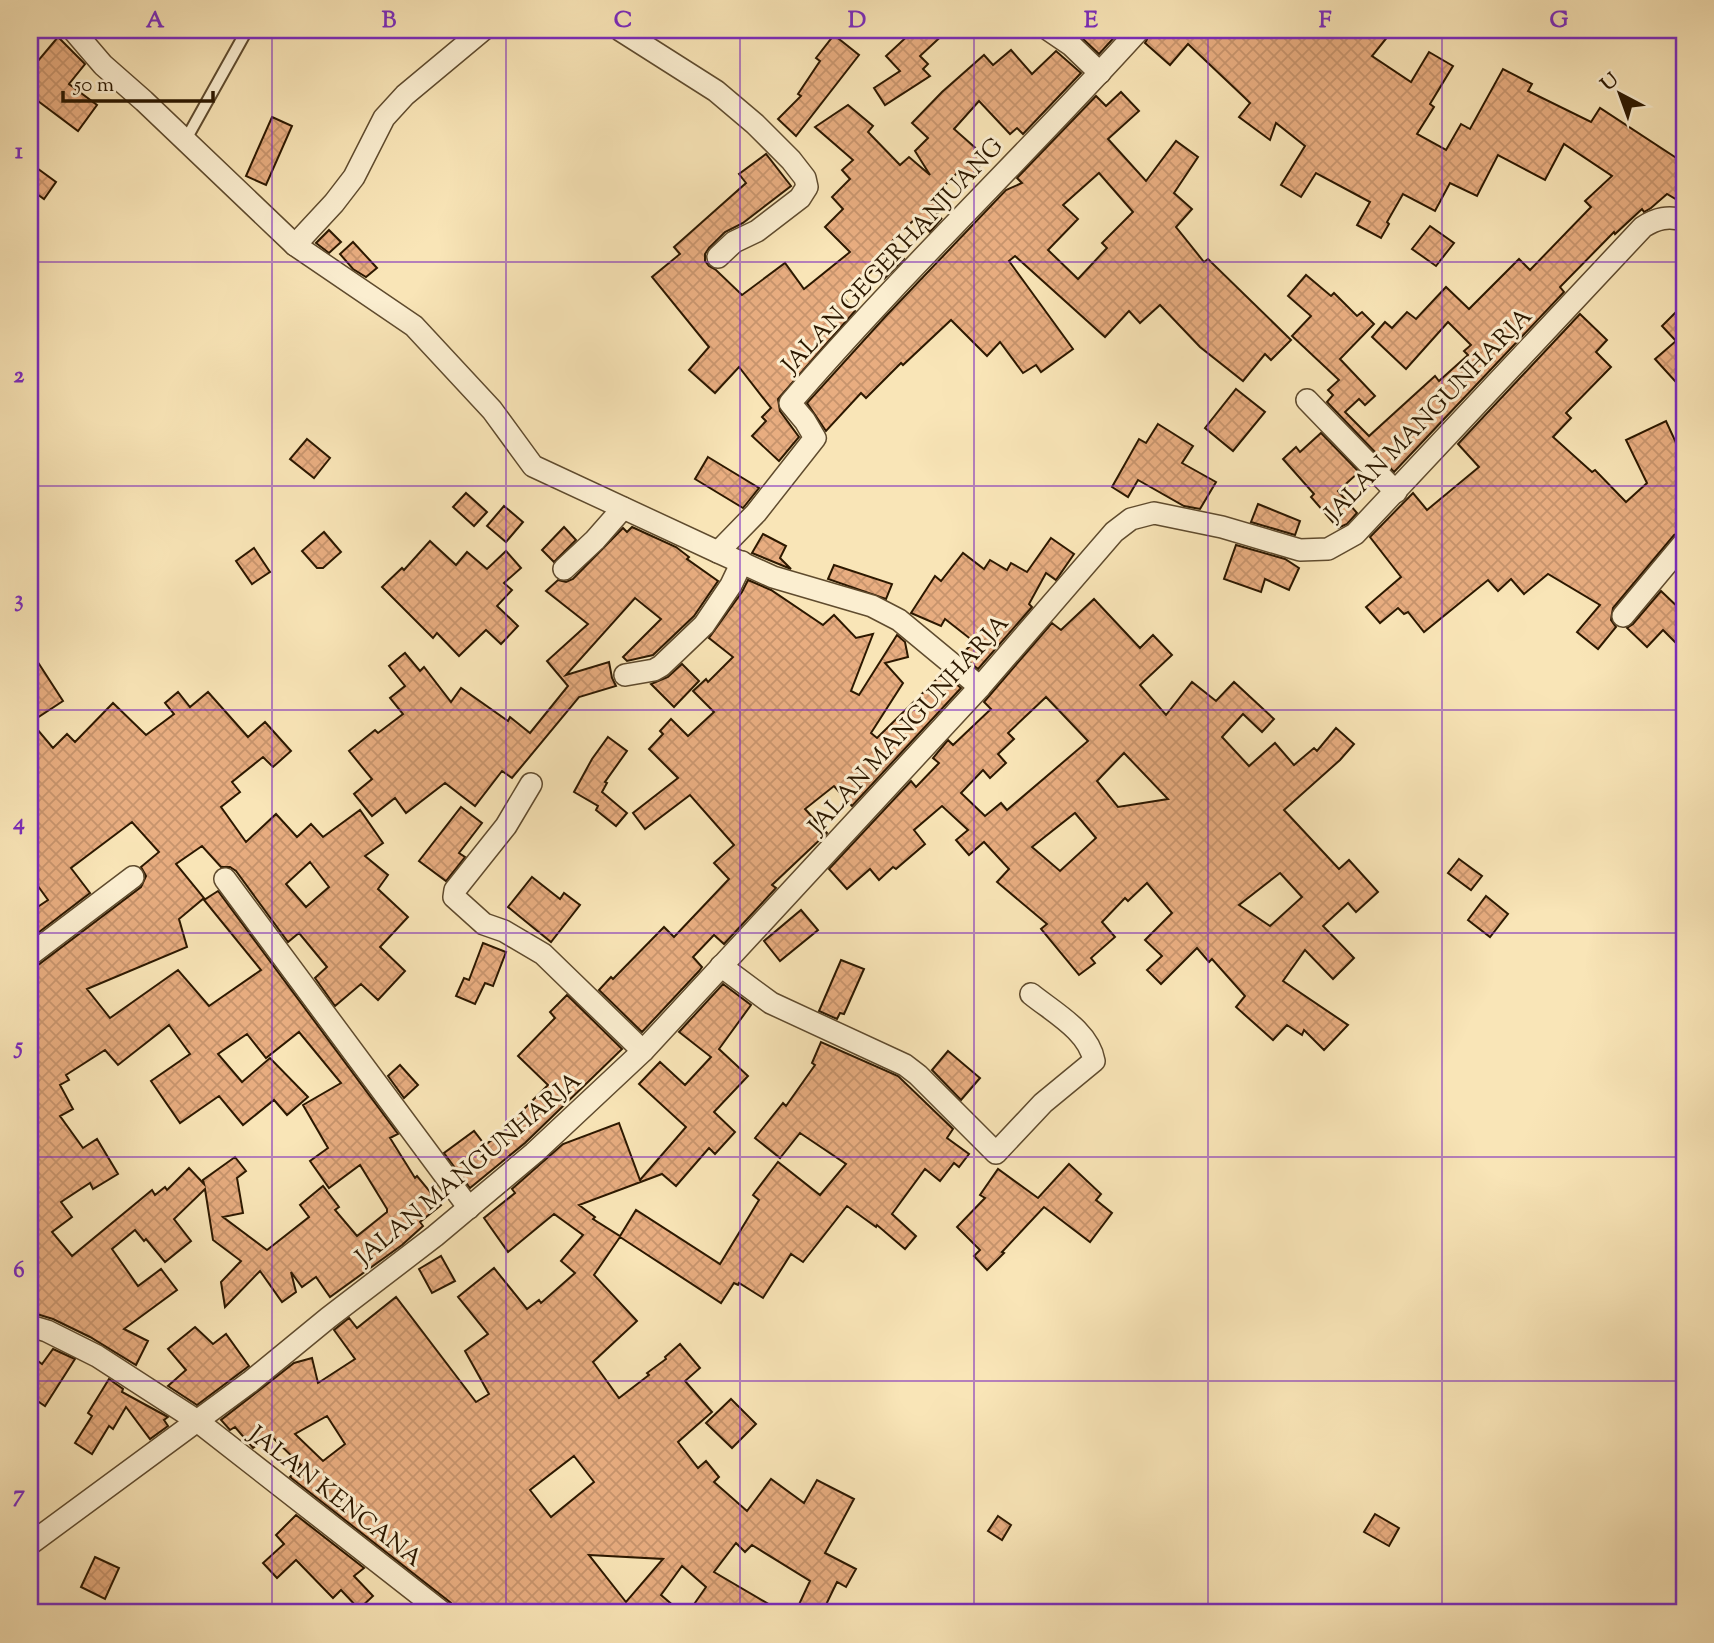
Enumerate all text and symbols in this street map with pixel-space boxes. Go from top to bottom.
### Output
text: A [146,5,165,38]
text: B [382,5,397,38]
text: C [614,5,632,38]
text: D [848,5,866,38]
text: E [1084,5,1098,38]
text: F [1319,5,1332,38]
text: G [1550,5,1569,38]
scale bar [63,60,214,104]
north arrow [1584,60,1654,130]
text: U [1596,67,1626,98]
text: 50 m [73,71,114,101]
street label: JALAN GEGERHANJUANG [774,131,1012,383]
text: 1 [15,136,23,169]
street label: JALAN MANGUNHARJA [1317,301,1541,531]
text: 2 [14,360,25,393]
text: 3 [14,584,24,617]
street label: JALAN MANGUNHARJA [800,608,1018,844]
text: 4 [12,807,25,840]
text: 5 [13,1031,23,1064]
street label: JALAN MANGUNHARJA [347,1064,590,1276]
text: 6 [13,1255,25,1288]
street label: JALAN KENCANA [239,1418,429,1576]
text: 7 [13,1479,25,1512]

